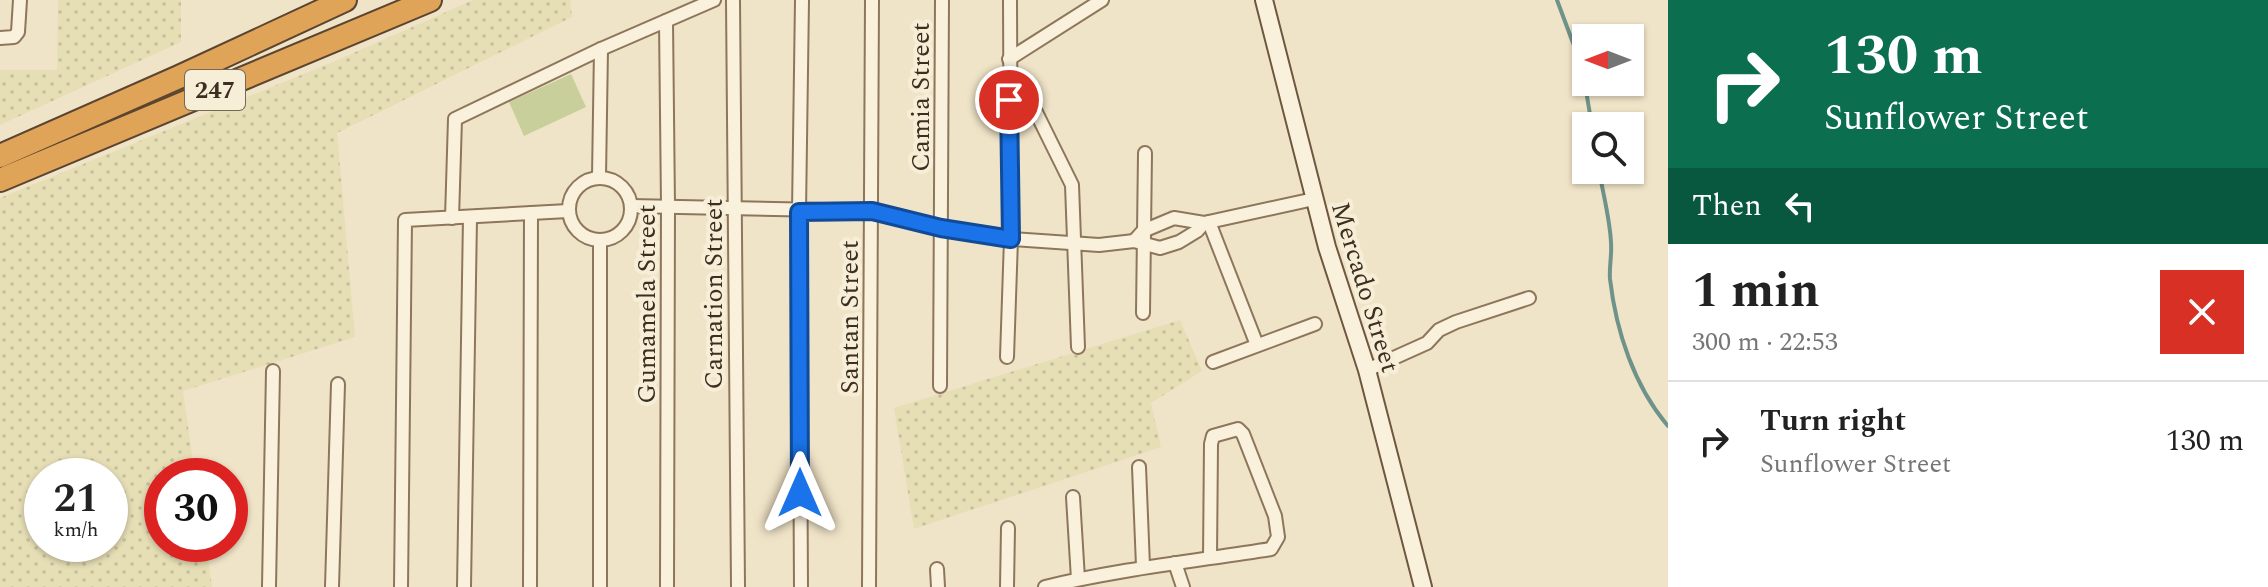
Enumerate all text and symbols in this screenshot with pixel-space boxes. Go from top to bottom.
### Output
text: 130 m [1824,14,1983,99]
street label: Camia Street [901,22,941,172]
north arrow [1572,24,1644,96]
map controls [1572,24,1644,184]
icon: right [1692,32,1796,136]
pin [975,66,1043,134]
road number: 247 [185,70,245,110]
icon: arrive [987,78,1031,122]
text: Sunflower Street [1824,91,2089,146]
button: search [1572,112,1644,184]
text: Then [1692,183,1762,229]
icon: left [1778,184,1822,228]
street label: Mercado Street [1320,197,1410,377]
street label: Carnation Street [694,199,734,389]
street label: Gumamela Street [627,204,667,404]
street label: Santan Street [830,240,870,394]
text: 1 min [1692,255,1820,328]
button: close [2160,270,2244,354]
text: 300 m · 22:53 [1692,322,1838,362]
text: Turn right [1760,398,1906,444]
text: 130 m [2166,418,2244,464]
icon: right [1692,419,1736,463]
text: Sunflower Street [1760,444,1951,484]
position arrow [758,451,842,535]
speed limit sign: 30 [144,458,248,562]
text: 21 [54,469,98,530]
text: km/h [54,515,99,545]

